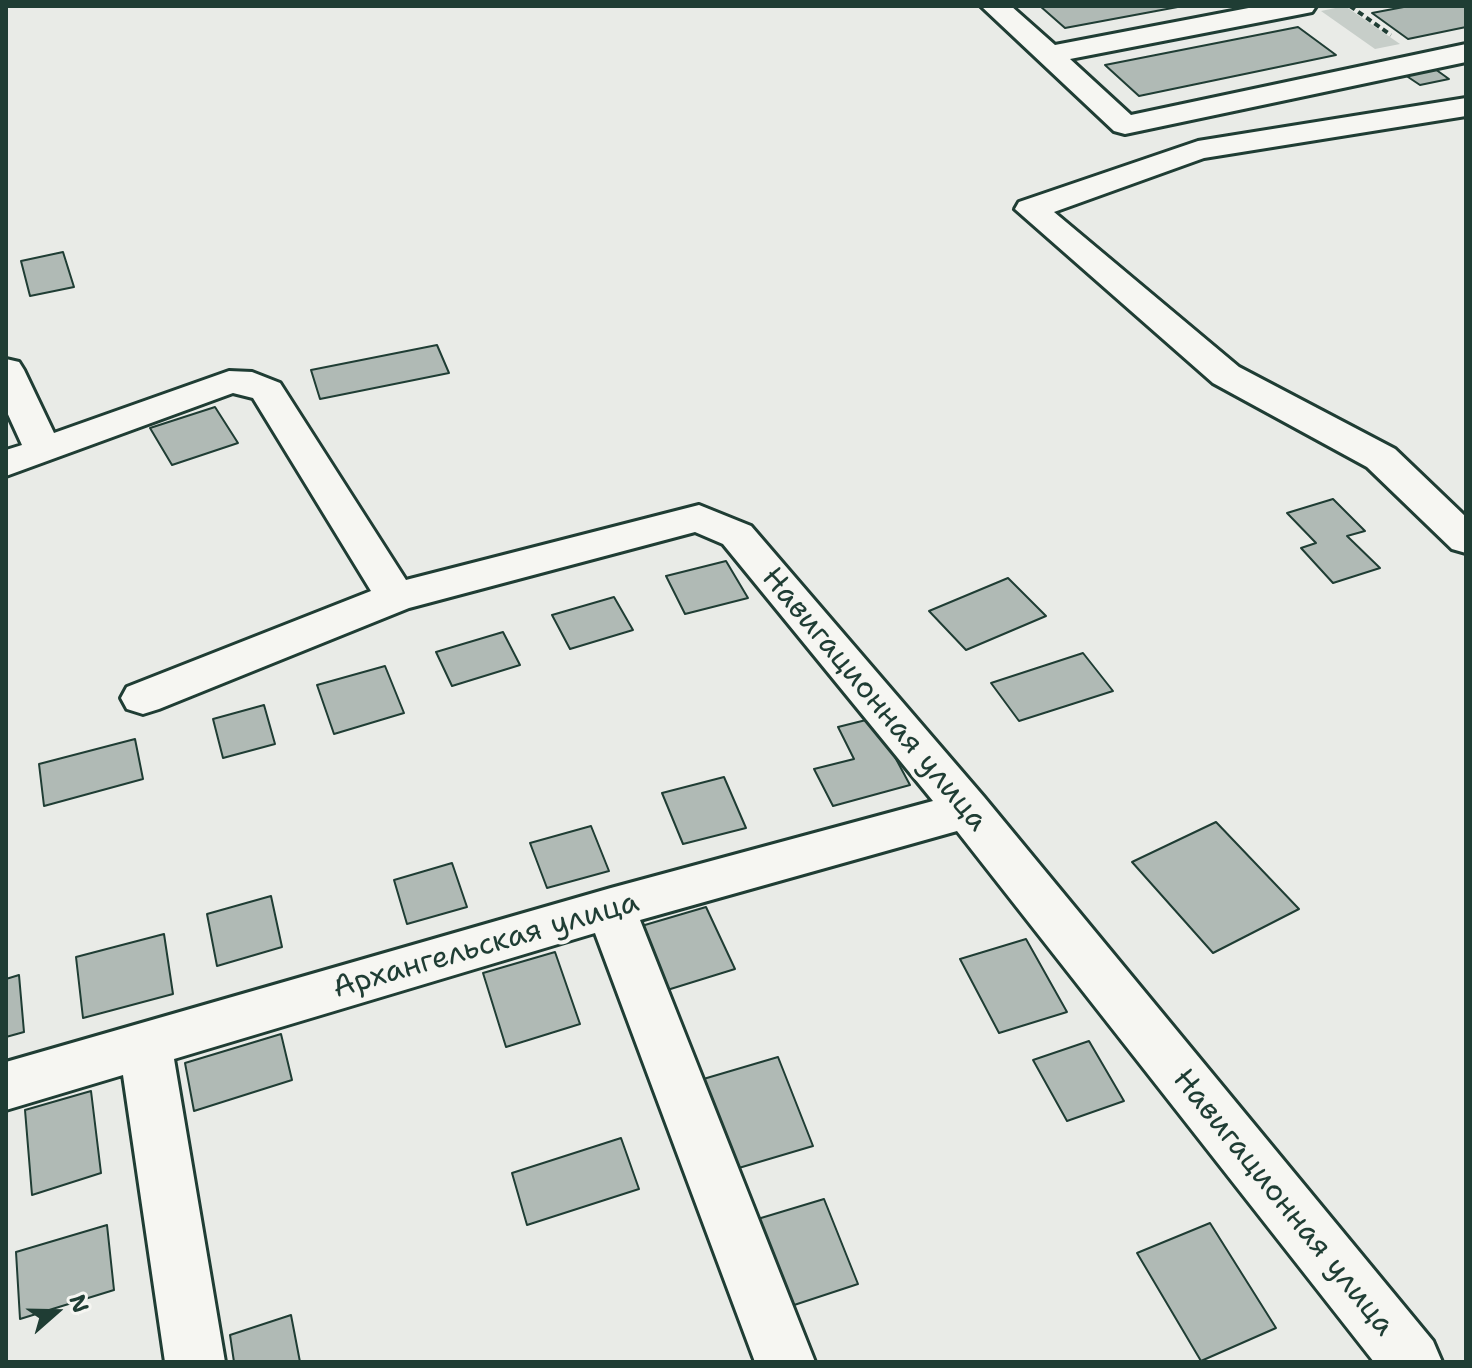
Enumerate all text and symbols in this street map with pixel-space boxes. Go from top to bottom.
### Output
street label: Навигационная улица [753,561,995,839]
street label: Архангельская улица [329,885,643,1007]
street label: Навигационная улица [1164,1062,1402,1344]
north arrow [16,1272,96,1352]
text: N [62,1290,96,1317]

